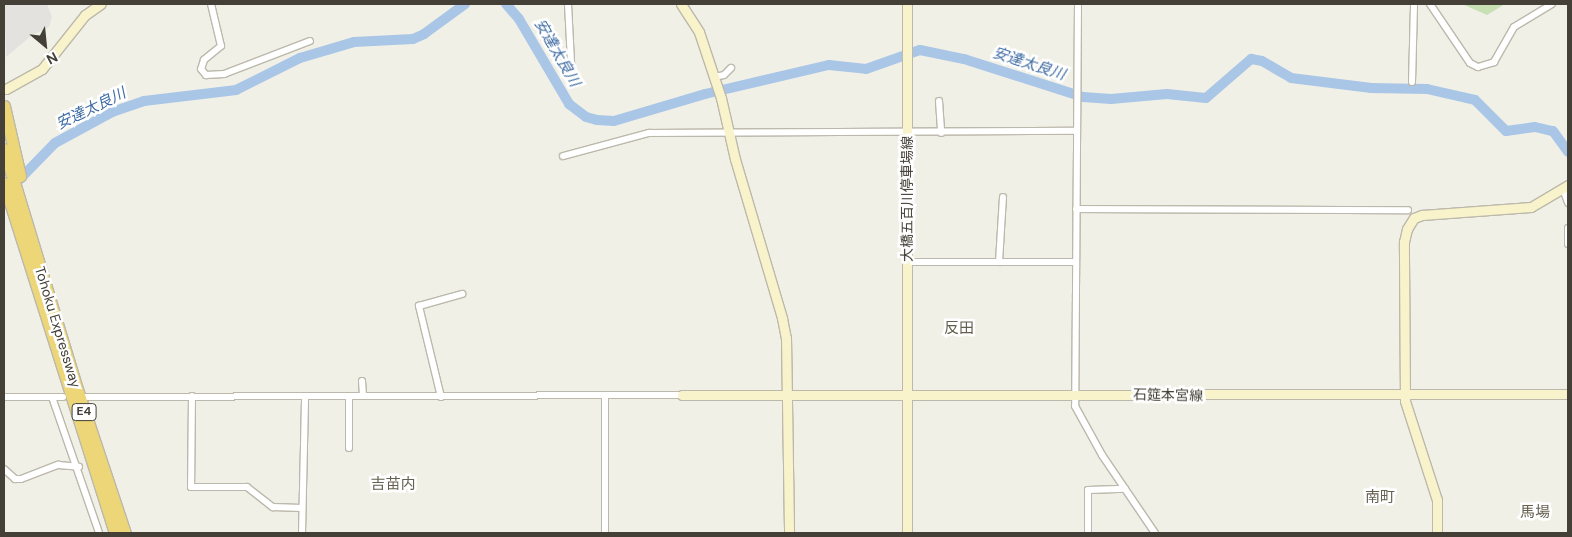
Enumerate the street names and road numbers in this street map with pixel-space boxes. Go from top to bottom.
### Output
street label: 大橋五百川停車場線 [899,136,915,262]
street label: Tohoku Expressway [32,264,84,390]
street label: 石筵本宮線 [1133,386,1203,404]
road number: E4 [72,402,96,422]

